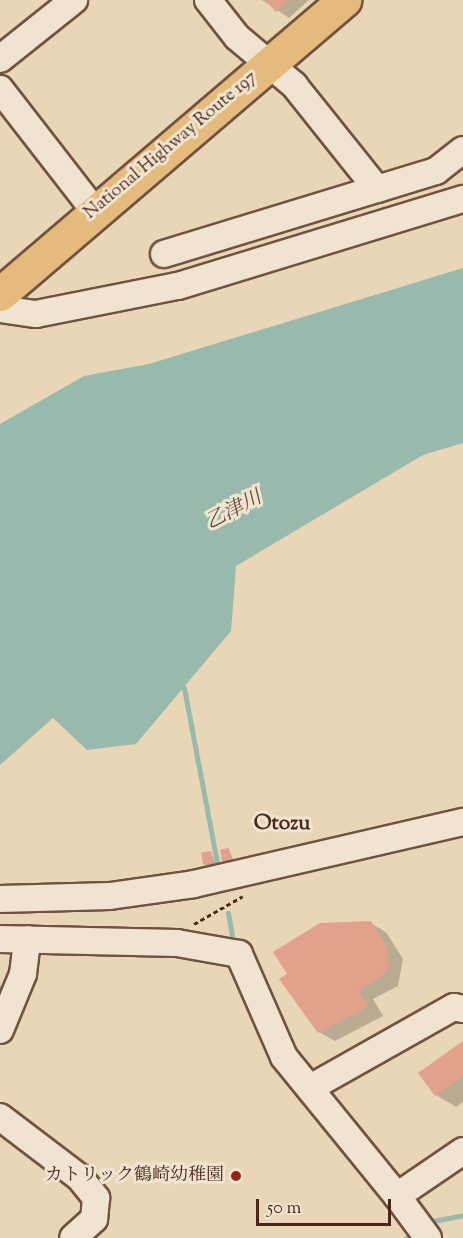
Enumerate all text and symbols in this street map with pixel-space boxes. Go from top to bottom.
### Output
street label: National Highway Route 197 [80,67,262,225]
water label: 乙津川 [202,486,266,536]
district label: Otozu [254,811,310,837]
place label: カトリック鶴崎幼稚園 [44,1165,224,1187]
marker: カトリック鶴崎幼稚園 [229,1169,243,1183]
scale bar [259,1187,394,1225]
text: 50 m [267,1196,301,1222]

